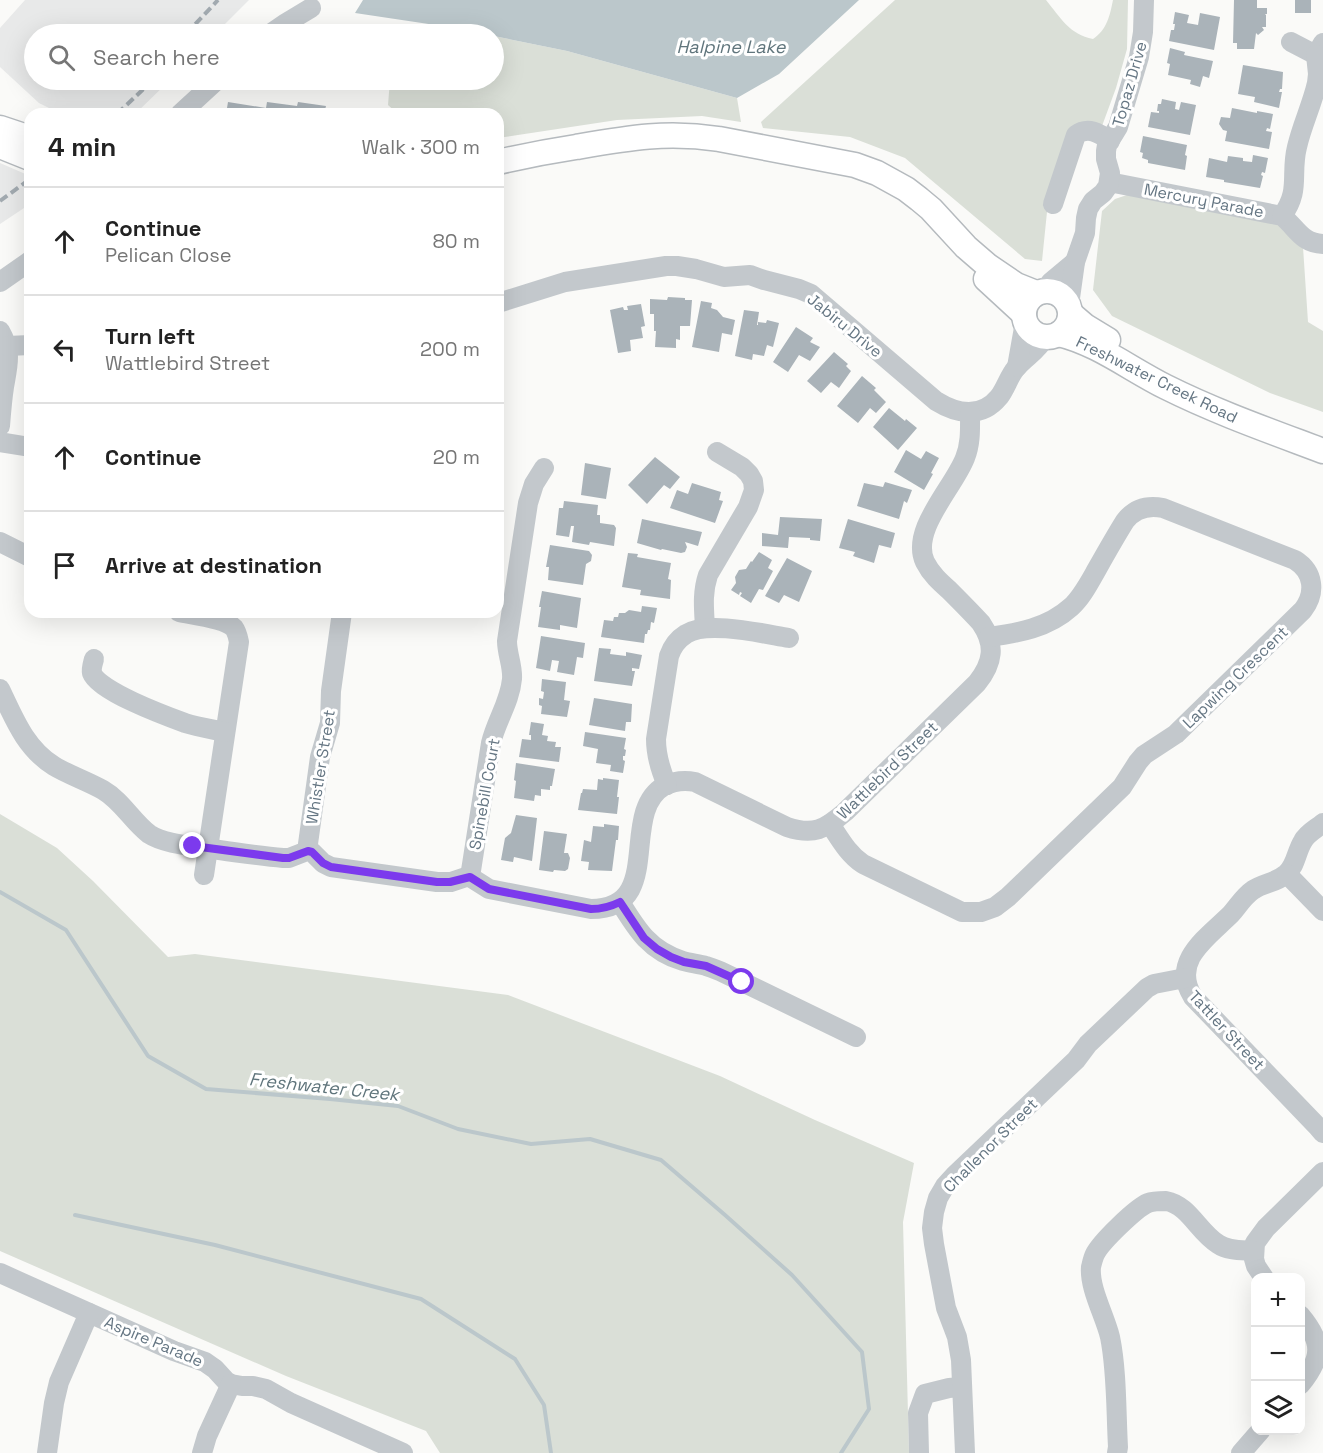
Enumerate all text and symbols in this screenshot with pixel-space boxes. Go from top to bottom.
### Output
search box [24,24,504,90]
water label: Halpine Lake [677,35,787,58]
street label: Topaz Drive [1107,39,1152,129]
icon: search [45,41,78,74]
text: Search here [93,43,220,71]
text: 4 min [48,130,116,164]
text: Walk · 300 m [361,134,480,160]
street label: Mercury Parade [1142,179,1266,222]
text: Continue [105,214,201,242]
icon: ahead [48,225,81,258]
text: 80 m [432,228,480,254]
text: Pelican Close [105,242,232,268]
street label: Jabiru Drive [803,289,887,362]
text: Turn left [105,322,195,350]
street label: Freshwater Creek Road [1073,331,1241,428]
icon: left [48,333,81,366]
text: 200 m [420,336,480,362]
text: Wattlebird Street [105,350,270,376]
icon: ahead [48,441,81,474]
text: Continue [105,443,201,471]
text: 20 m [433,444,480,470]
icon: arrive [48,549,81,582]
text: Arrive at destination [105,551,322,579]
street label: Lapwing Crescent [1178,622,1293,733]
street label: Whistler Street [301,708,340,826]
street label: Wattlebird Street [832,717,942,824]
street label: Spinebill Court [464,737,505,851]
route end [179,832,205,858]
route start [728,968,754,994]
street label: Tattler Street [1184,986,1269,1075]
water label: Freshwater Creek [248,1067,402,1106]
street label: Challenor Street [939,1094,1042,1197]
map controls [1251,1273,1305,1435]
button: + [1251,1273,1305,1327]
street label: Aspire Parade [101,1311,206,1372]
button: − [1251,1327,1305,1381]
button: layers [1251,1381,1305,1435]

